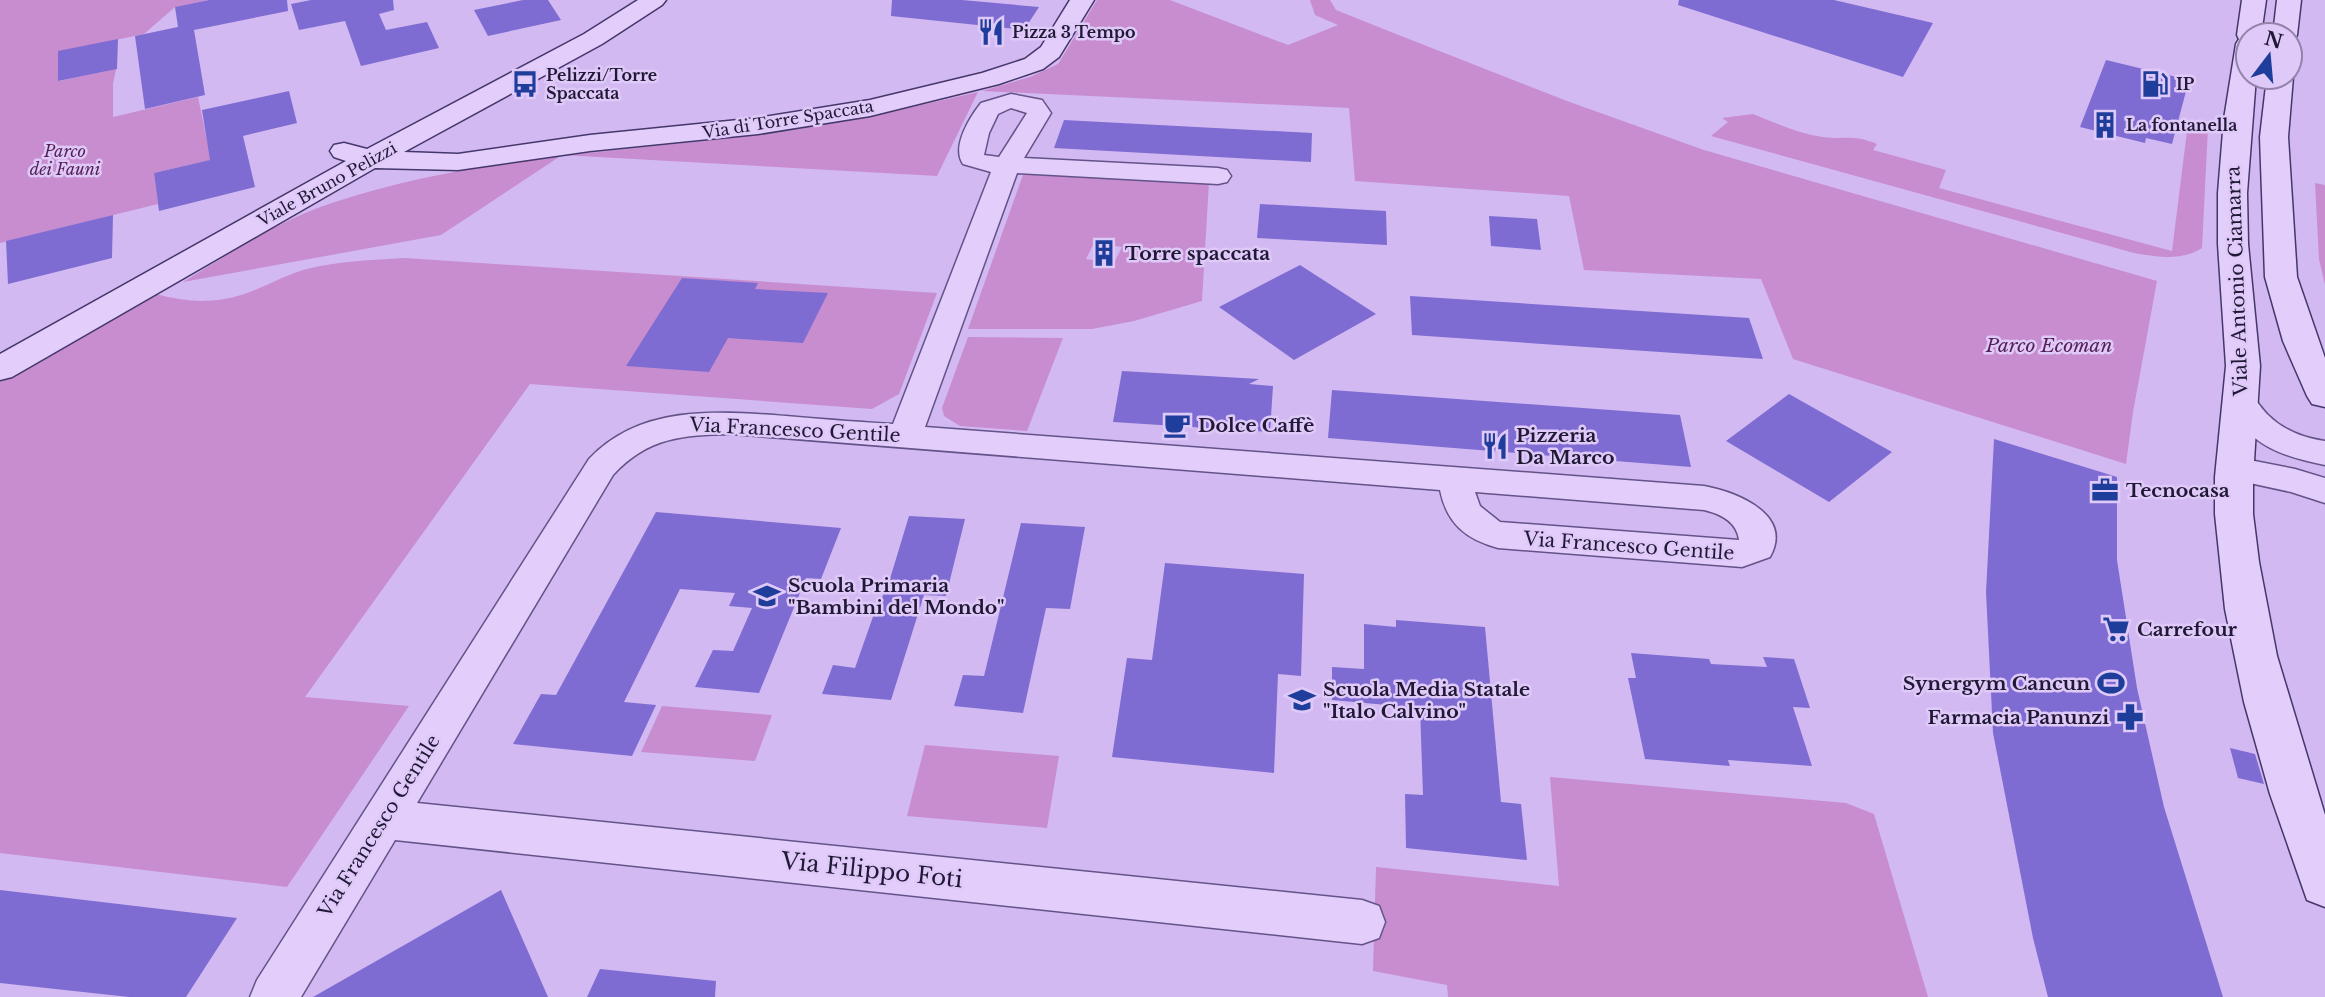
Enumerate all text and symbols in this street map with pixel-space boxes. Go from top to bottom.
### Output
restaurant icon: Pizza 3 Tempo [976,17,1006,47]
north arrow [2234,21,2304,91]
place label: Pizza 3 Tempo [1012,22,1136,42]
text: N [2262,27,2285,54]
place label: Pelizzi/Torre Spaccata [546,65,657,103]
bus stop icon: Pelizzi/Torre Spaccata [510,69,540,99]
fuel station icon: IP [2140,69,2170,99]
place label: IP [2176,74,2195,94]
street label: Via di Torre Spaccata [700,96,875,143]
building icon: La fontanella [2090,110,2120,140]
place label: La fontanella [2126,115,2237,135]
street label: Viale Bruno Pelizzi [253,137,401,231]
park label: Parco dei Fauni [30,141,101,179]
street label: Viale Antonio Ciamarra [2221,165,2253,397]
building icon: Torre spaccata [1089,238,1119,268]
place label: Torre spaccata [1125,242,1270,265]
park label: Parco Ecoman [1985,334,2112,357]
cafe icon: Dolce Caffè [1162,410,1192,440]
street label: Via Francesco Gentile [688,413,901,447]
place label: Dolce Caffè [1198,414,1314,437]
place label: Pizzeria Da Marco [1516,424,1615,469]
restaurant icon: Pizzeria Da Marco [1480,431,1510,461]
office icon: Tecnocasa [2090,475,2120,505]
place label: Tecnocasa [2126,479,2230,502]
street label: Via Francesco Gentile [1522,527,1735,565]
place label: Scuola Primaria "Bambini del Mondo" [788,574,1004,619]
school or university icon: Scuola Primaria "Bambini del Mondo" [752,581,782,611]
supermarket icon: Carrefour [2101,614,2131,644]
place label: Carrefour [2137,618,2238,641]
sports icon: Synergym Cancun [2096,668,2126,698]
place label: Synergym Cancun [1903,672,2090,695]
place label: Scuola Media Statale "Italo Calvino" [1323,678,1530,723]
school or university icon: Scuola Media Statale "Italo Calvino" [1287,685,1317,715]
pharmacy icon: Farmacia Panunzi [2115,702,2145,732]
place label: Farmacia Panunzi [1927,706,2109,729]
street label: Via Francesco Gentile [313,730,445,923]
street label: Via Filippo Foti [779,846,964,893]

